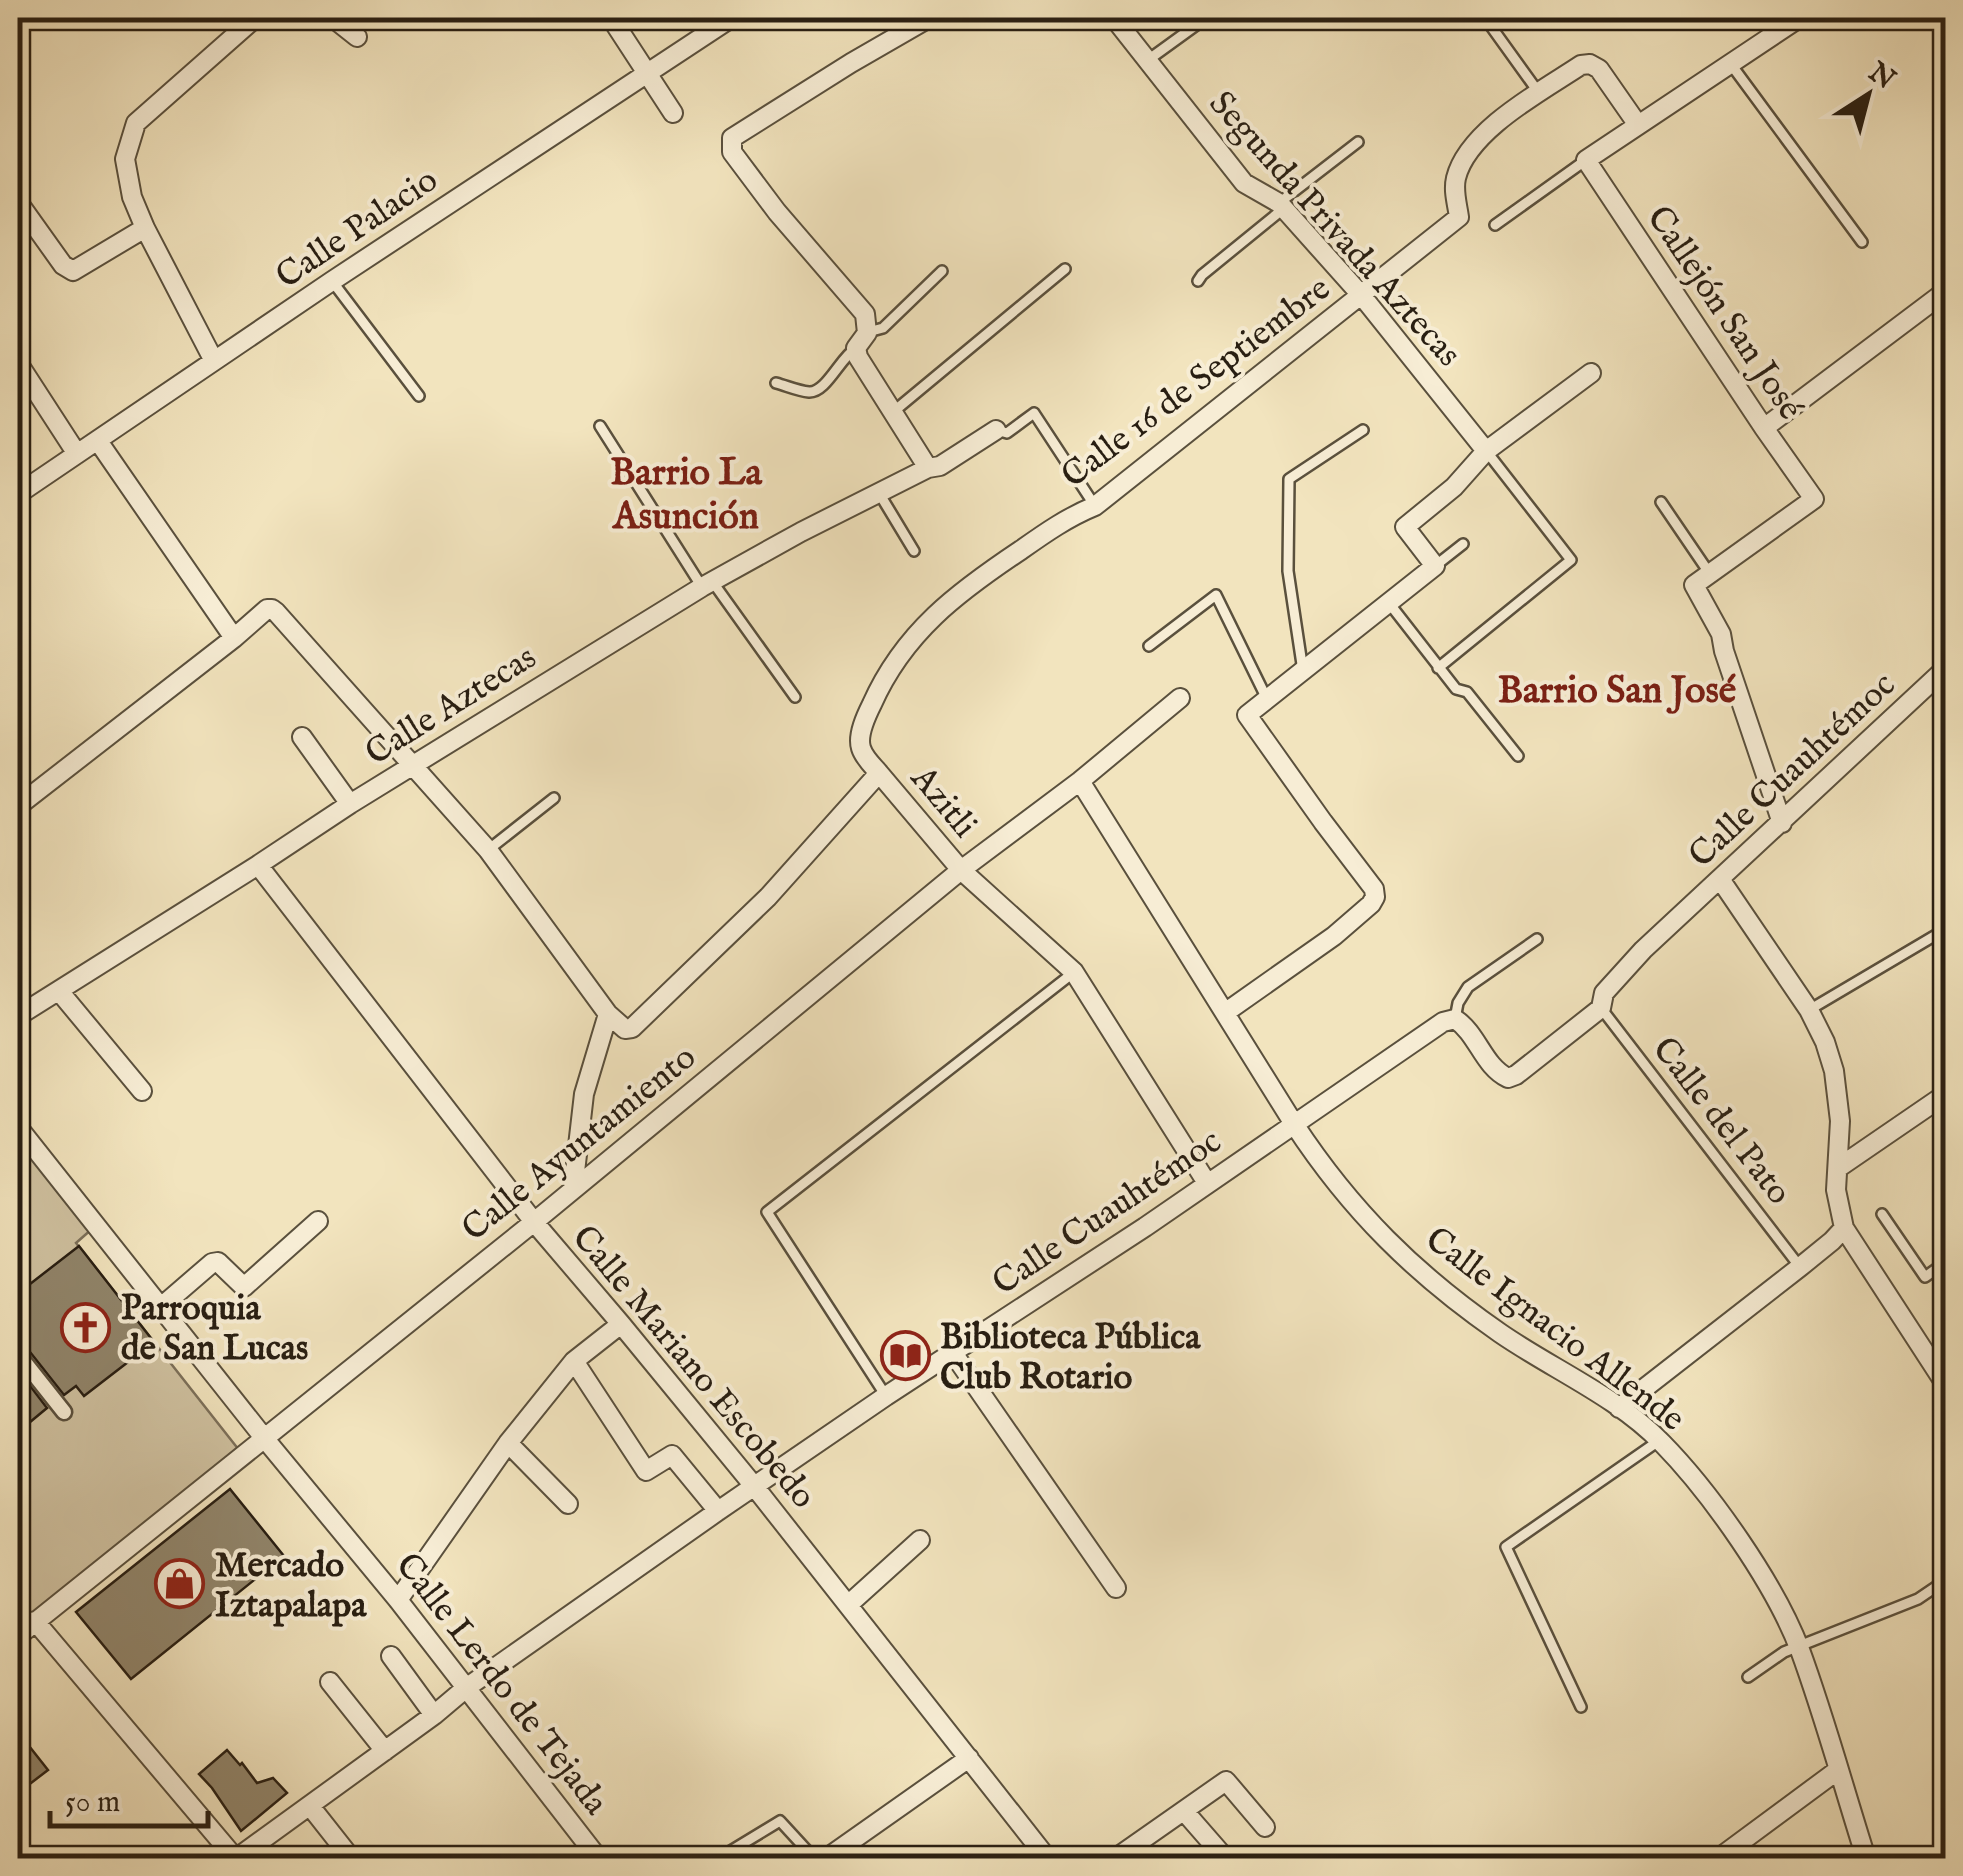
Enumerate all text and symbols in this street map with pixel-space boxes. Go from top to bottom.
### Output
north arrow [1818,45,1918,145]
text: N [1860,55,1901,98]
street label: Segunda Privada Aztecas [1198,82,1470,377]
street label: Calle Palacio [268,158,447,300]
street label: Callejón San José [1636,198,1812,429]
street label: Calle 16 de Septiembre [1053,267,1340,499]
district label: Barrio La Asunción [610,450,762,542]
street label: Calle Aztecas [357,636,545,776]
street label: Calle Cuauhtémoc [1680,663,1906,878]
district label: Barrio San José [1498,668,1737,716]
street label: Azitli [899,757,986,848]
street label: Calle del Pato [1642,1029,1801,1214]
street label: Calle Ayuntamiento [453,1036,706,1252]
street label: Calle Cuauhtémoc [984,1120,1231,1306]
street label: Calle Mariano Escobedo [561,1217,825,1518]
street label: Calle Ignacio Allende [1416,1218,1693,1442]
place label: Parroquia de San Lucas [121,1287,308,1372]
church icon: Parroquia de San Lucas [60,1301,112,1353]
place label: Biblioteca Pública Club Rotario [940,1316,1201,1401]
library icon: Biblioteca Pública Club Rotario [879,1330,931,1382]
place label: Mercado Iztapalapa [215,1544,367,1629]
street label: Calle Lerdo de Tejada [385,1545,618,1825]
shop icon: Mercado Iztapalapa [154,1558,206,1610]
scale bar [50,1766,208,1828]
text: 50 m [65,1784,120,1822]

